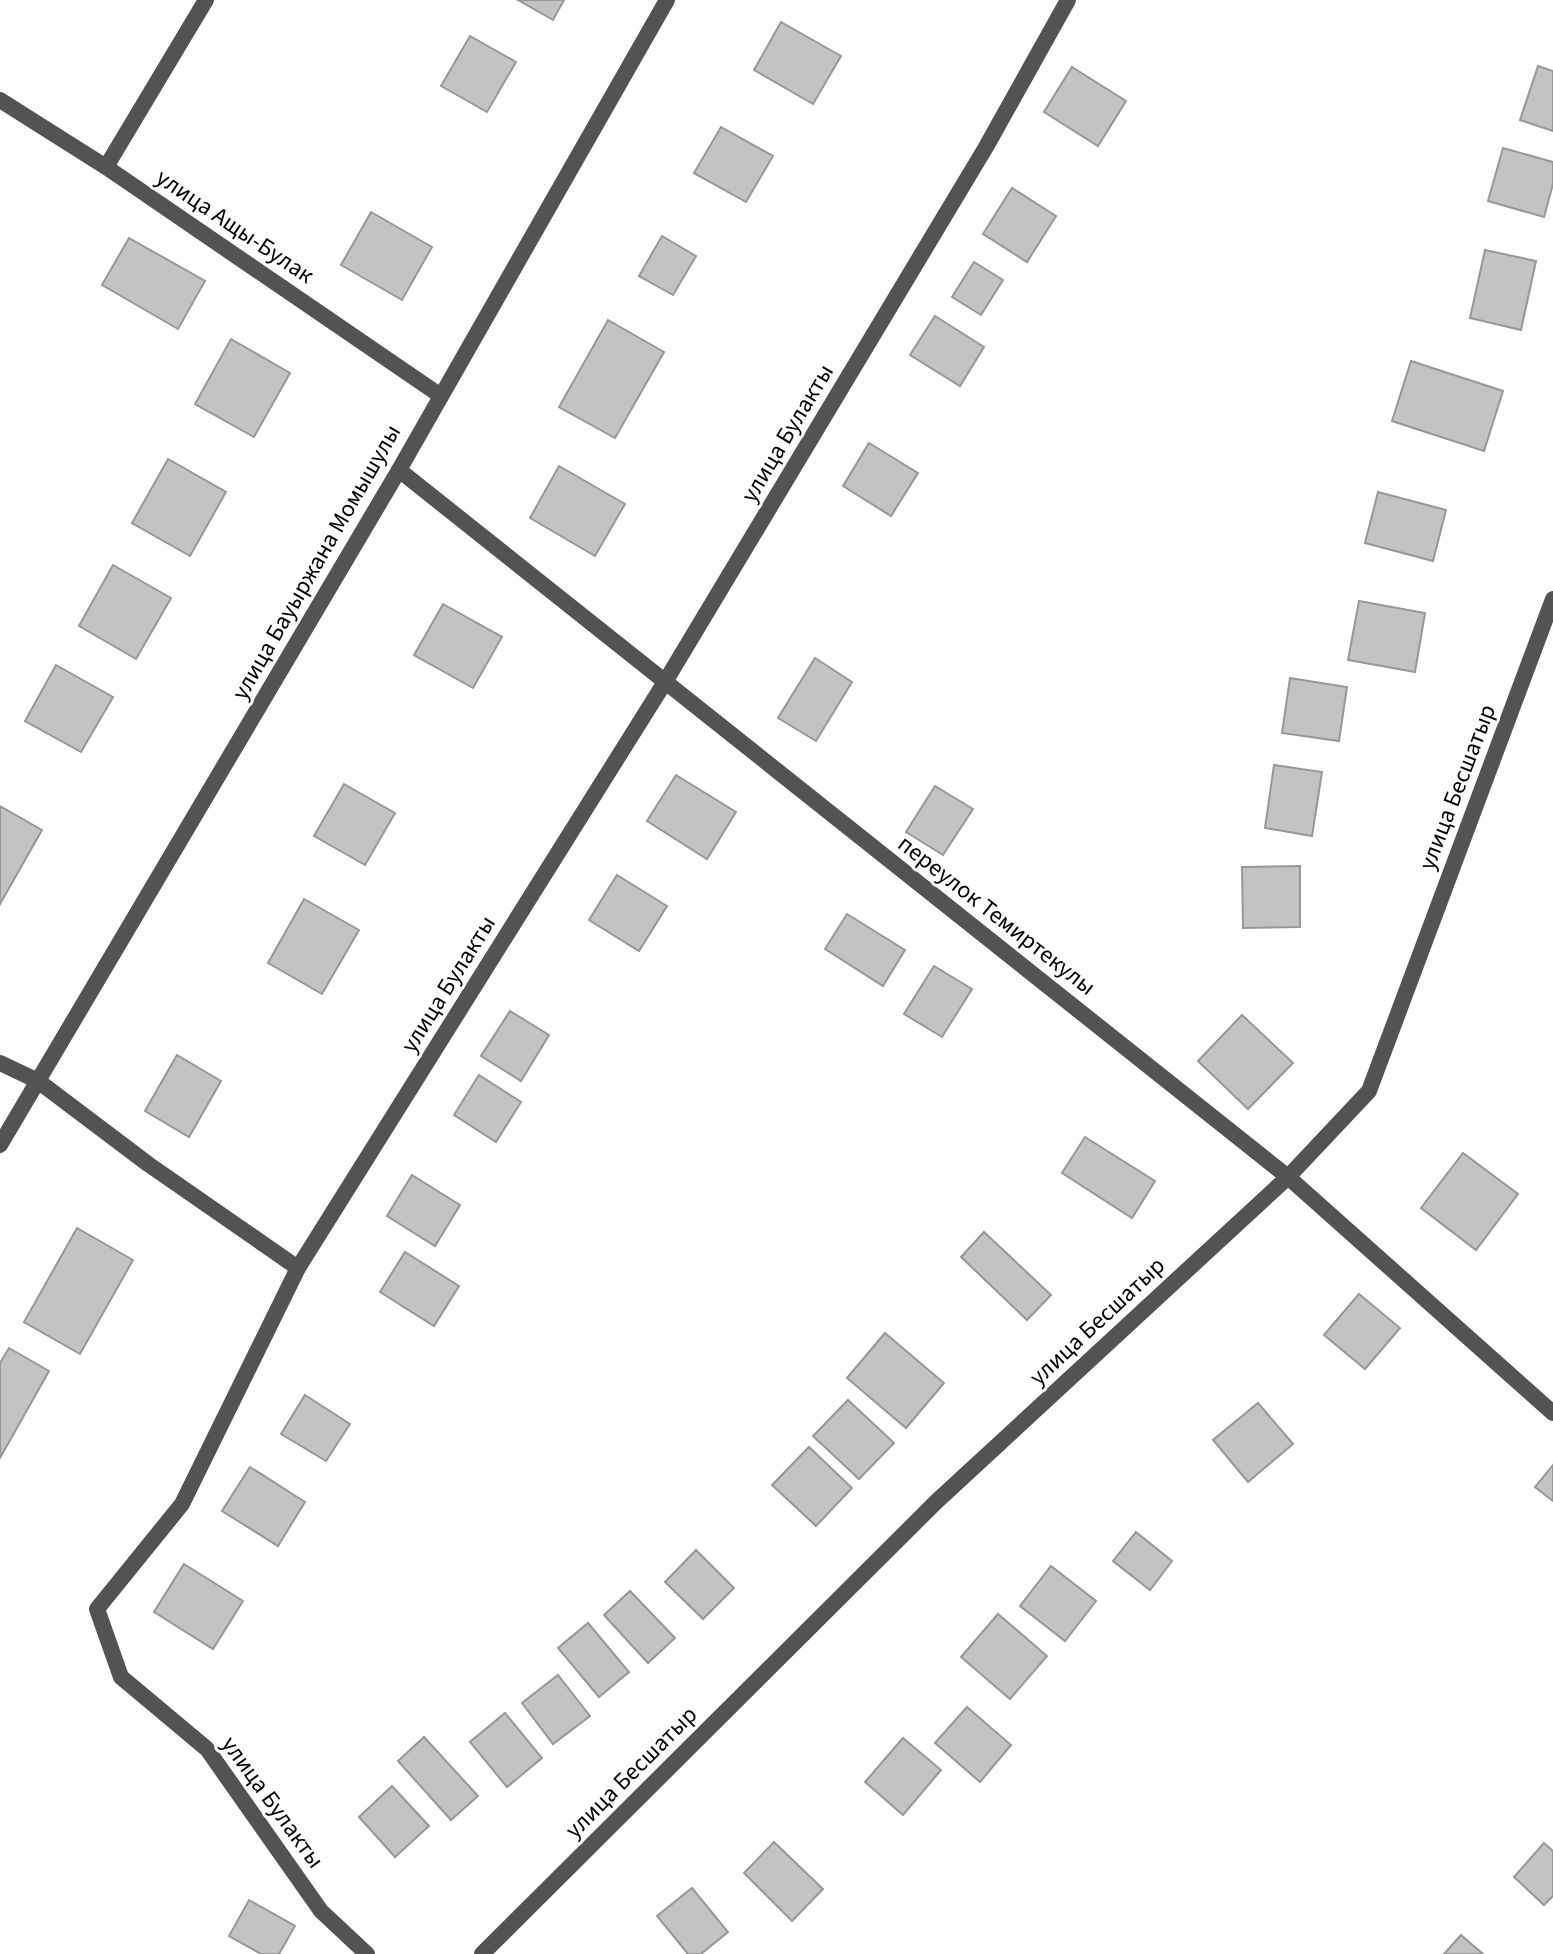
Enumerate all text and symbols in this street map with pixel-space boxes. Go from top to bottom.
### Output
street label: улица Ащы-Булак [149,160,321,292]
street label: улица Булакты [732,357,843,509]
street label: улица Бауыржана Момышулы [223,418,410,707]
street label: улица Бесшатыр [1410,699,1505,875]
street label: переулок Темиртекулы [890,827,1103,1004]
street label: улица Булакты [392,909,505,1060]
street label: улица Бесшатыр [1021,1249,1173,1394]
street label: улица Бесшатыр [557,1698,706,1847]
street label: улица Булакты [213,1729,333,1876]

